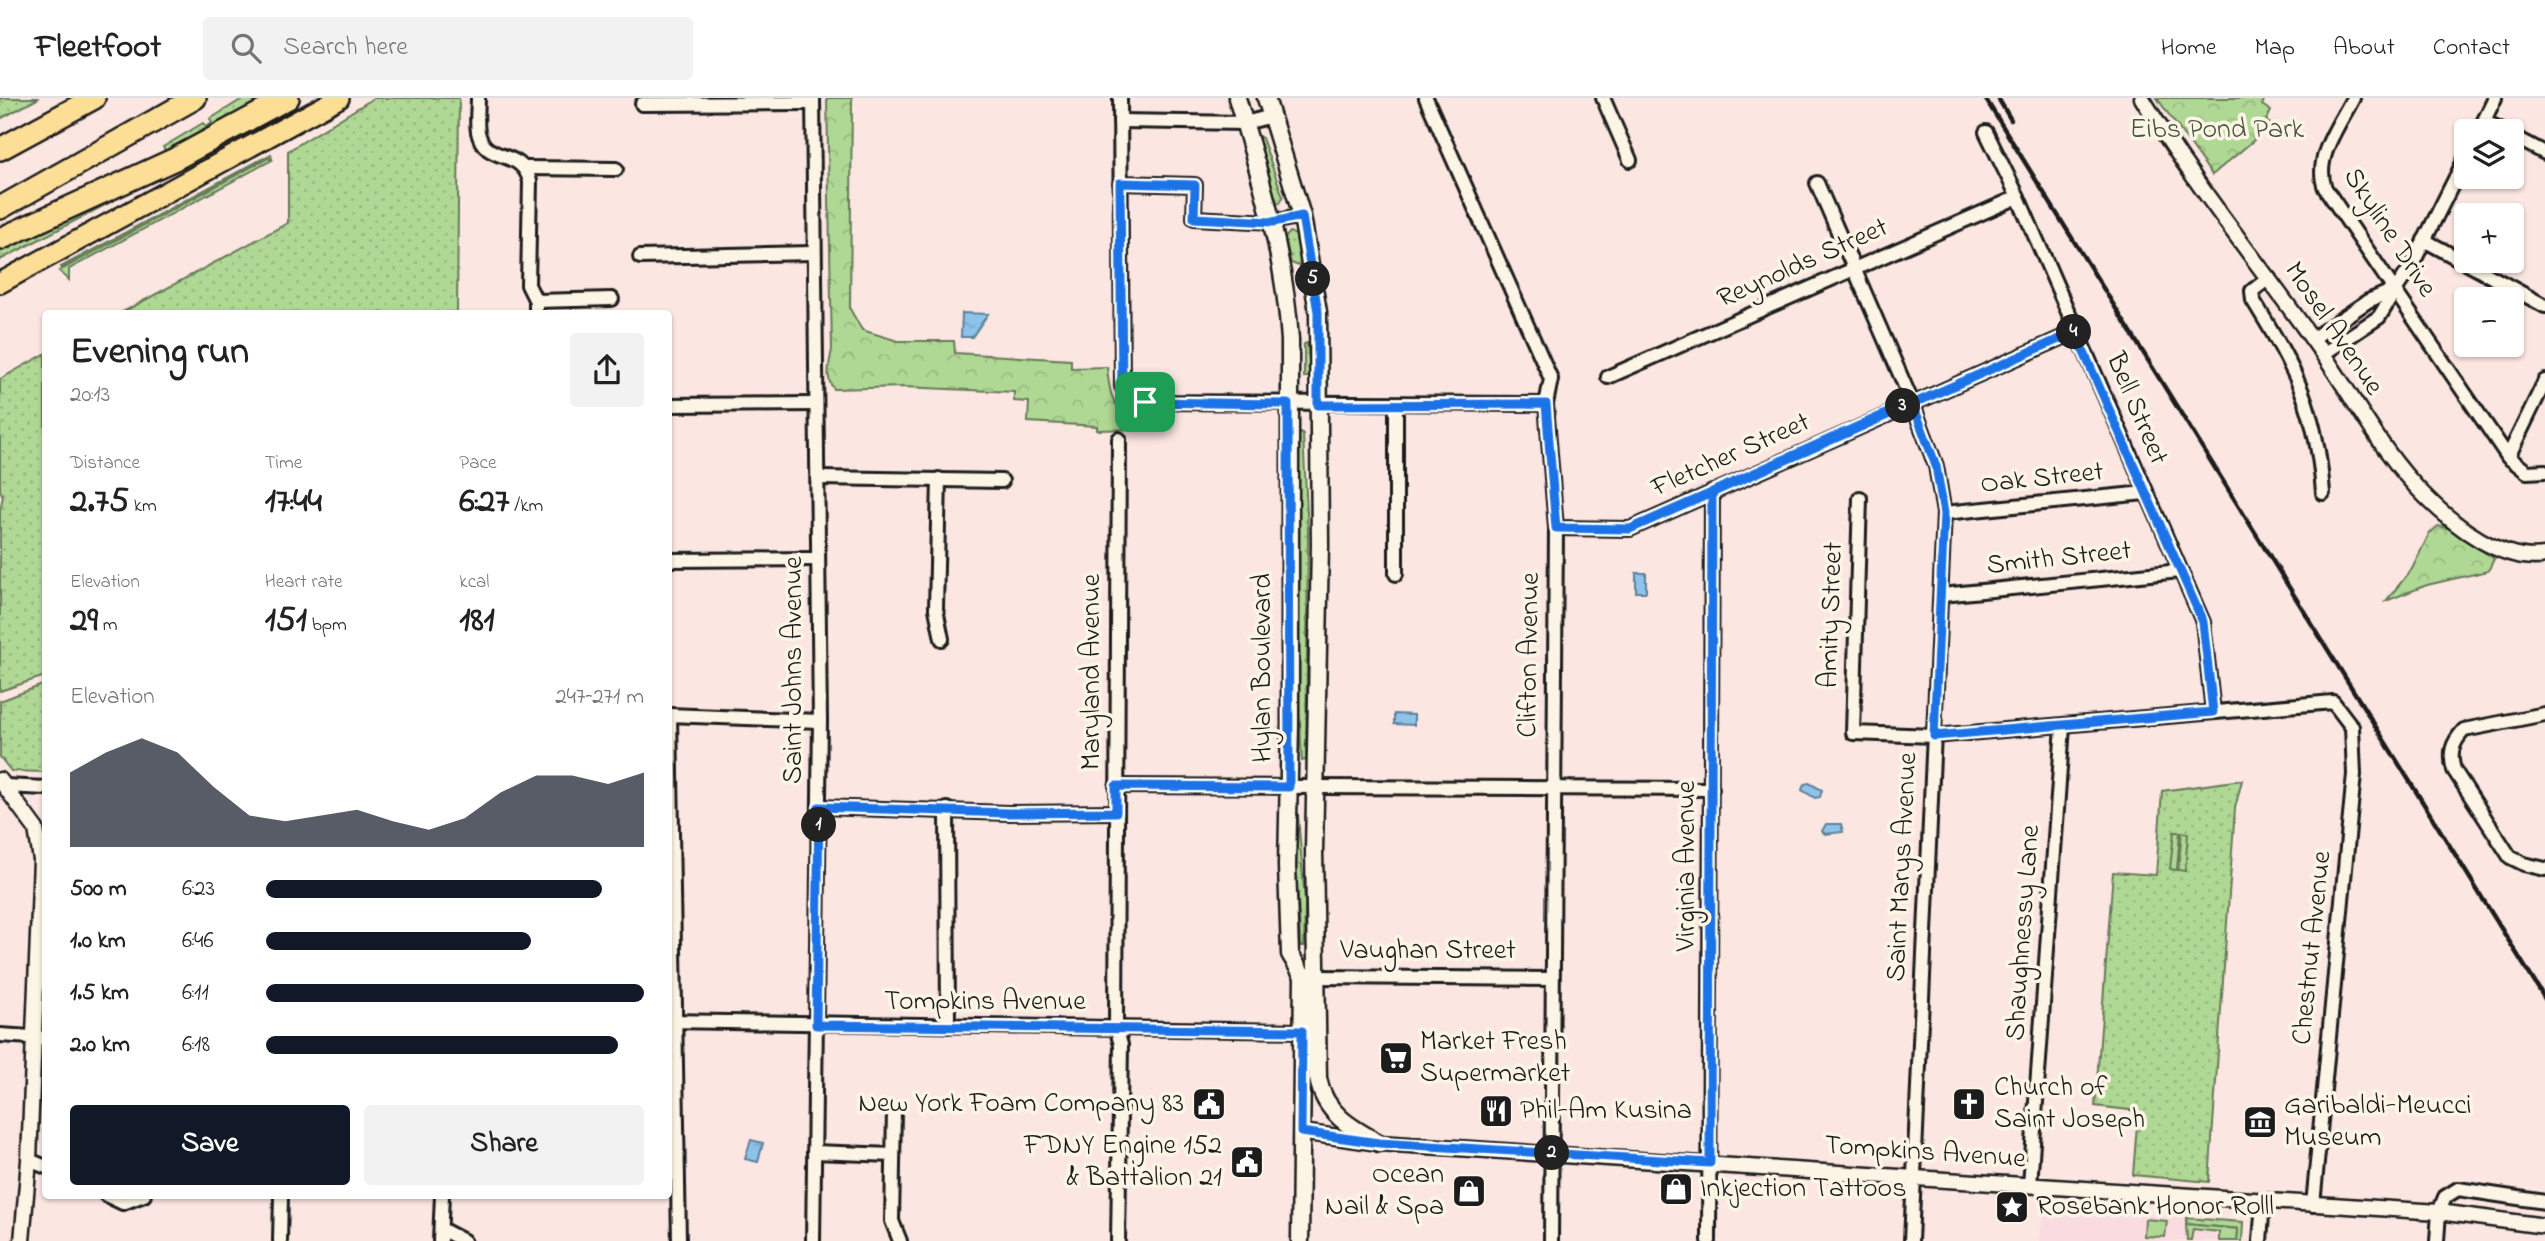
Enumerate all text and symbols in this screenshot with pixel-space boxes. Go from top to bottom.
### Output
search box [203,17,693,80]
text: Fleetfoot [35,24,161,72]
icon: search [227,29,265,67]
text: Search here [283,29,408,67]
text: Home [2161,31,2217,66]
text: Map [2255,31,2295,66]
text: About [2333,31,2395,66]
text: Contact [2433,31,2510,66]
park label: Eibs Pond Park [2130,110,2305,151]
map controls [2454,119,2524,357]
button: layers [2454,119,2524,189]
street label: Skyline Drive [2332,160,2447,306]
button: + [2454,203,2524,273]
street label: Reynolds Street [1711,208,1895,320]
street label: Mosel Avenue [2273,254,2393,405]
pin: 5 [1296,262,1330,296]
text: 5 [1307,265,1318,292]
button: − [2454,287,2524,357]
pin: 4 [2056,314,2092,350]
text: 4 [2070,318,2077,345]
text: Evening run [70,325,249,381]
button: share [570,333,644,407]
street label: Bell Street [2094,346,2178,471]
pin [1115,372,1175,432]
text: 20:13 [70,379,110,412]
icon: arrive [1126,383,1164,421]
pin: 3 [1885,388,1920,424]
text: 3 [1899,392,1906,419]
street label: Fletcher Street [1644,403,1817,510]
text: Distance [70,450,140,477]
text: Time [265,450,302,477]
text: Pace [459,450,496,477]
street label: Oak Street [1979,452,2105,506]
text: 2.75 [70,477,129,528]
text: 17:44 [265,477,322,528]
text: 6:27 [459,477,510,528]
text: km [129,493,157,520]
text: /km [510,493,543,520]
street label: Smith Street [1985,531,2133,587]
street label: Amity Street [1809,541,1855,689]
street label: Saint Johns Avenue [774,556,815,784]
text: Elevation [70,569,140,596]
text: Heart rate [265,569,343,596]
text: kcal [459,569,490,596]
street label: Clifton Avenue [1508,571,1552,738]
street label: Maryland Avenue [1072,573,1113,770]
street label: Hylan Boulevard [1243,573,1284,763]
text: 29 [70,596,98,647]
text: 151 [265,596,307,647]
text: 181 [459,596,495,647]
text: m [98,612,117,639]
text: bpm [307,612,347,639]
text: Elevation [70,681,155,714]
text: 247–271 m [555,681,644,714]
street label: Saint Marys Avenue [1877,751,1930,983]
street label: Virginia Avenue [1667,780,1708,952]
pin: 1 [802,808,836,842]
text: 1 [815,811,822,838]
street label: Shaughnessy Lane [1996,823,2052,1042]
street label: Chestnut Avenue [2282,849,2344,1047]
text: 500 m [70,873,127,906]
text: 6:23 [182,873,215,906]
text: 1.0 km [70,925,126,958]
text: 6:46 [182,925,214,958]
street label: Vaughan Street [1339,931,1516,972]
text: 1.5 km [70,977,129,1010]
text: 6:11 [182,977,209,1010]
street label: Tompkins Avenue [884,982,1086,1023]
place label: Market Fresh Supermarket [1420,1022,1570,1095]
text: 2.0 km [70,1029,130,1062]
text: 6:18 [182,1029,210,1062]
supermarket icon: Market Fresh Supermarket [1377,1039,1415,1077]
place label: Church of Saint Joseph [1994,1068,2145,1141]
place label: New York Foam Company 83 [858,1084,1184,1125]
public building icon: New York Foam Company 83 [1190,1085,1228,1123]
church icon: Church of Saint Joseph [1950,1085,1988,1123]
place label: Garibaldi-Meucci Museum [2284,1086,2472,1159]
place label: Phil-Am Kusina [1520,1091,1692,1132]
restaurant icon: Phil-Am Kusina [1477,1092,1515,1130]
museum icon: Garibaldi-Meucci Museum [2241,1103,2279,1141]
button: Save [70,1105,350,1185]
button: Share [364,1105,644,1185]
place label: FDNY Engine 152 & Battalion 21 [1023,1126,1222,1199]
street label: Tompkins Avenue [1823,1126,2027,1181]
pin: 2 [1534,1136,1570,1170]
text: 2 [1547,1139,1556,1166]
public building icon: FDNY Engine 152 & Battalion 21 [1228,1143,1266,1181]
place label: Ocean Nail & Spa [1325,1155,1444,1228]
place label: Inkjection Tattoos [1700,1169,1906,1210]
shop icon: Inkjection Tattoos [1657,1170,1695,1208]
shop icon: Ocean Nail & Spa [1450,1172,1488,1210]
place label: Rosebank Honor Rolll [2036,1187,2274,1228]
place icon: Rosebank Honor Rolll [1993,1188,2031,1226]

